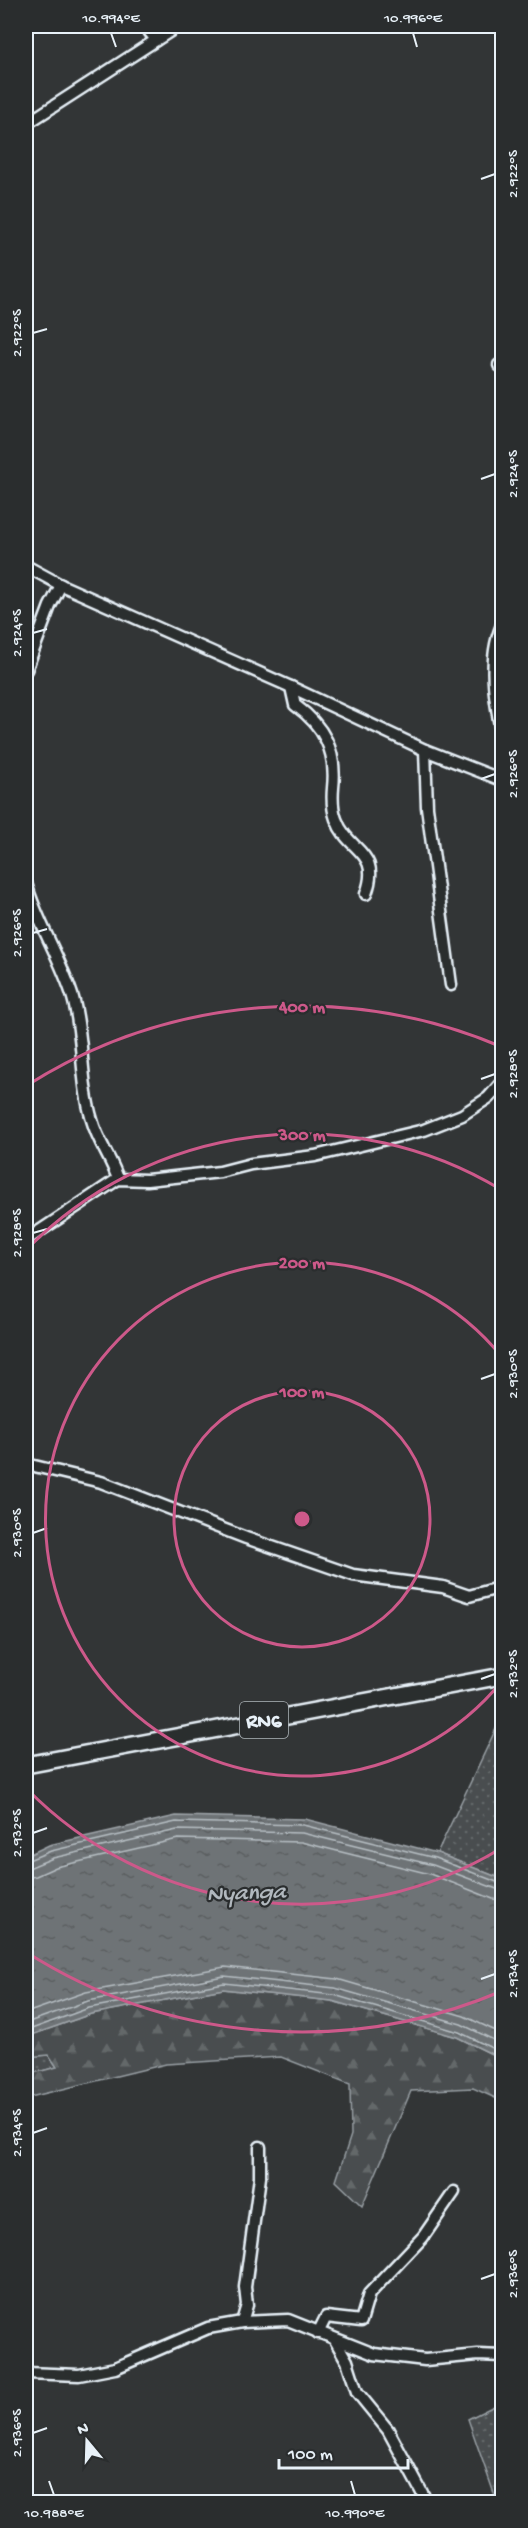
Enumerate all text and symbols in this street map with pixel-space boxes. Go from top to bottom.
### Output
text: 10.994°E [81,10,140,28]
text: 10.996°E [383,10,443,28]
text: 2.922°S [505,150,523,198]
text: 2.922°S [9,309,27,357]
text: 2.924°S [505,450,523,498]
text: 2.924°S [9,609,27,657]
text: 2.926°S [505,750,523,798]
text: 2.926°S [9,909,27,957]
text: 400 m [278,998,325,1019]
text: 2.928°S [505,1050,523,1098]
text: 300 m [278,1126,326,1147]
text: 2.928°S [9,1209,27,1257]
text: 200 m [279,1254,325,1275]
text: 2.930°S [505,1349,523,1399]
text: 100 m [279,1383,325,1404]
text: 2.930°S [9,1508,27,1558]
centre of rings [292,1509,312,1529]
text: 2.932°S [505,1650,523,1698]
road number: RN6 [240,1702,288,1738]
text: 2.932°S [9,1809,27,1857]
water label: Nyanga [206,1879,288,1910]
text: 2.934°S [505,1950,523,1998]
text: 2.934°S [9,2109,27,2157]
text: 2.936°S [505,2250,523,2298]
text: 2.936°S [9,2409,27,2457]
north arrow [57,2411,117,2471]
text: N [75,2419,92,2441]
scale bar [279,2432,408,2470]
text: 100 m [287,2445,333,2466]
text: 10.988°E [23,2505,84,2523]
text: 10.990°E [325,2505,385,2523]

